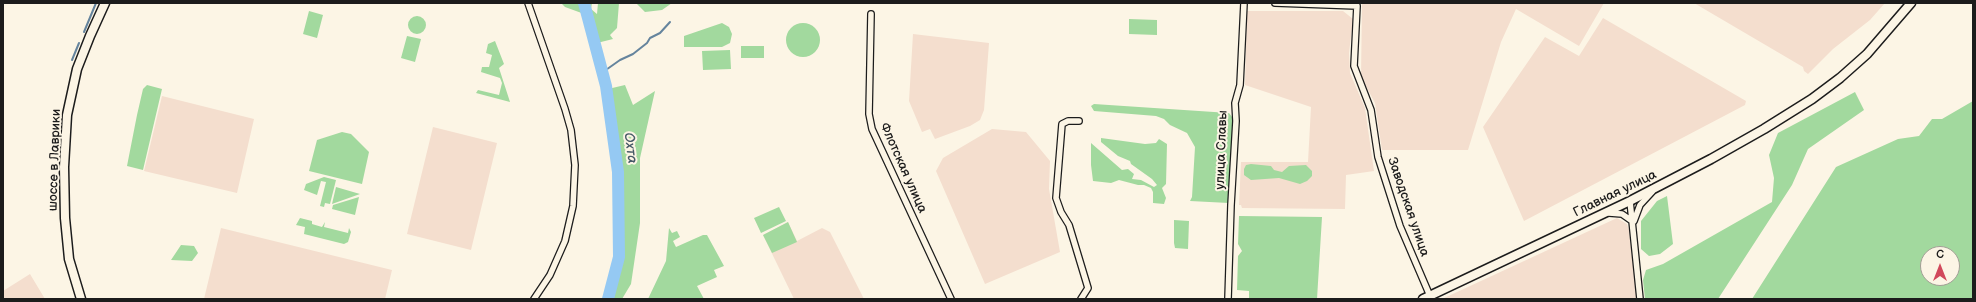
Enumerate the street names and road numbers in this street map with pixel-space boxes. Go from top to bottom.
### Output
street label: шоссе в Лаврики [45,109,65,211]
street label: улица Славы [1213,110,1231,190]
street label: Флотская улица [876,120,930,216]
street label: Заводская улица [1384,155,1432,259]
street label: Главная улица [1571,167,1659,221]

